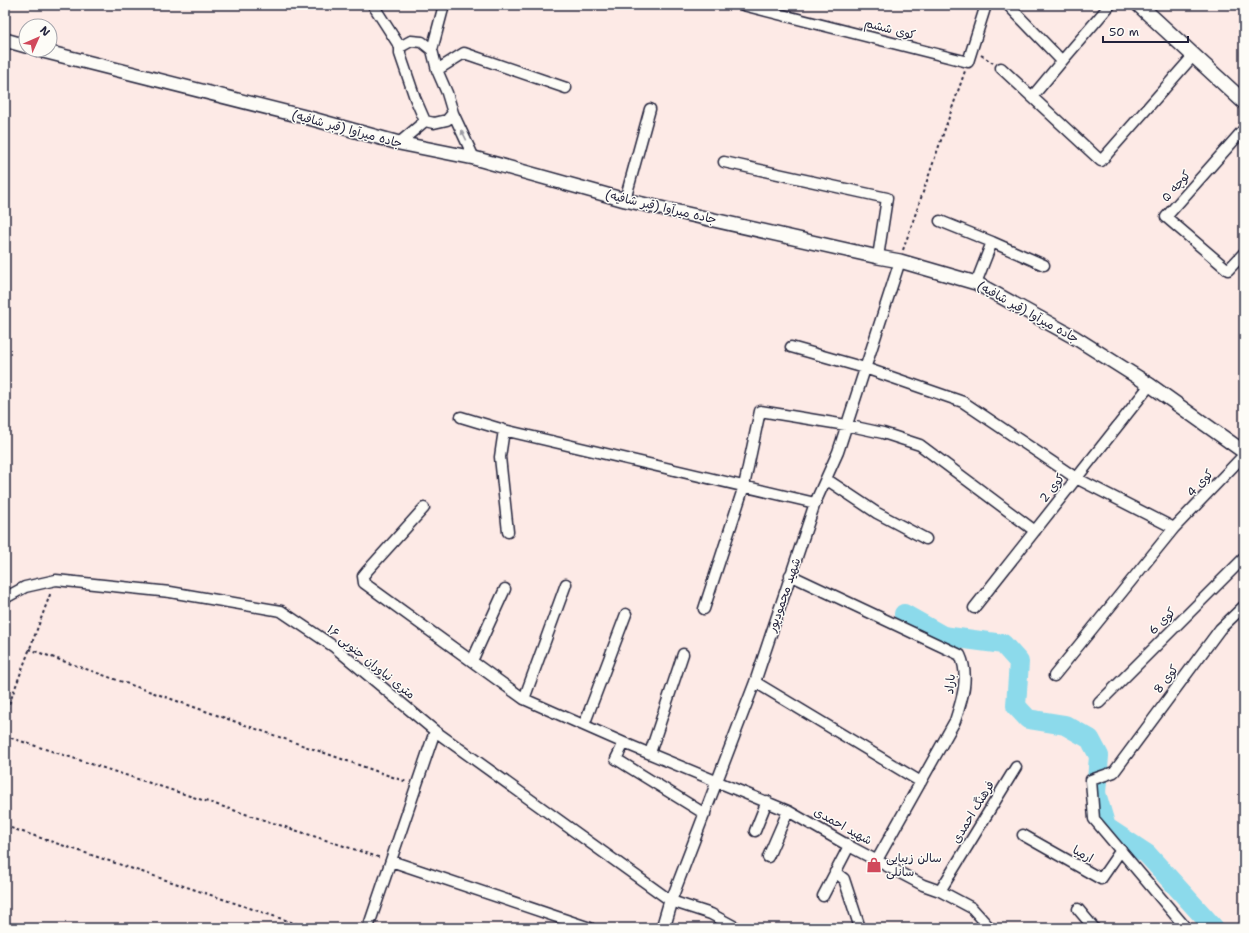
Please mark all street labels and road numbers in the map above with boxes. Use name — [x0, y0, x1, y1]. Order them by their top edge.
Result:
street label: کوی ششم — [863, 15, 917, 44]
street label: جاده میرآوا (قبر شافیه) — [290, 107, 404, 151]
street label: کوچه ۵ — [1158, 167, 1194, 205]
street label: جاده میرآوا (قبر شافیه) — [604, 186, 718, 228]
street label: جاده میرآوا (قبر شافیه) — [974, 277, 1082, 347]
street label: کوی 4 — [1183, 466, 1217, 500]
street label: کوی 2 — [1036, 470, 1068, 506]
street label: شهید محمودپور — [763, 556, 804, 635]
street label: کوی 6 — [1145, 604, 1179, 638]
street label: ۱۶ متری نیاوران جنوبی — [324, 621, 418, 703]
street label: کوی 8 — [1150, 661, 1182, 697]
street label: باراد — [941, 673, 959, 695]
street label: فرهنگ احمدی — [948, 778, 998, 846]
street label: شهید احمدی — [811, 803, 875, 849]
street label: ارمیا — [1070, 842, 1096, 866]

